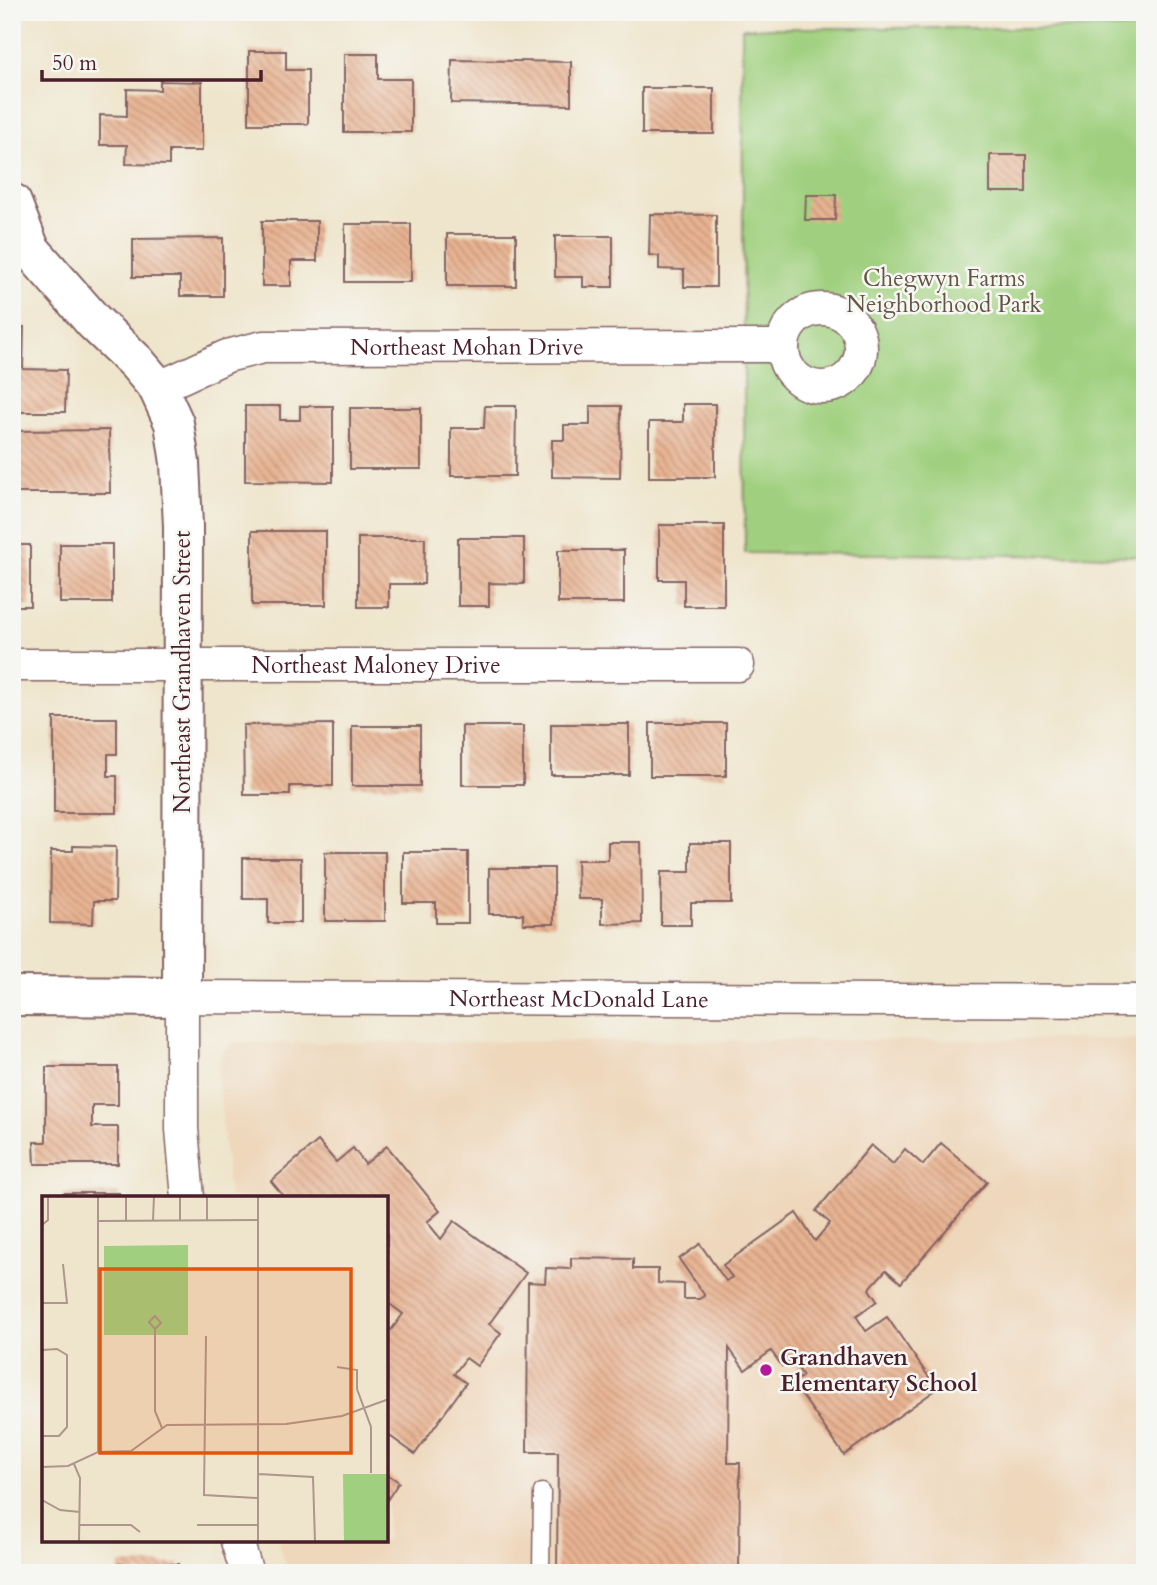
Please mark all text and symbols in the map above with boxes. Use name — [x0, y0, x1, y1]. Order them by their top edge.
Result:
scale bar — [42, 38, 261, 82]
text: 50 m — [52, 49, 97, 78]
park label: Chegwyn Farms Neighborhood Park — [846, 263, 1042, 320]
street label: Northeast Mohan Drive — [350, 331, 584, 362]
street label: Northeast Grandhaven Street — [167, 531, 198, 813]
street label: Northeast Maloney Drive — [251, 650, 501, 681]
street label: Northeast McDonald Lane — [449, 983, 709, 1015]
inset map — [42, 1196, 388, 1543]
place label: Grandhaven Elementary School — [780, 1342, 978, 1399]
marker: Grandhaven Elementary School — [758, 1362, 774, 1378]

